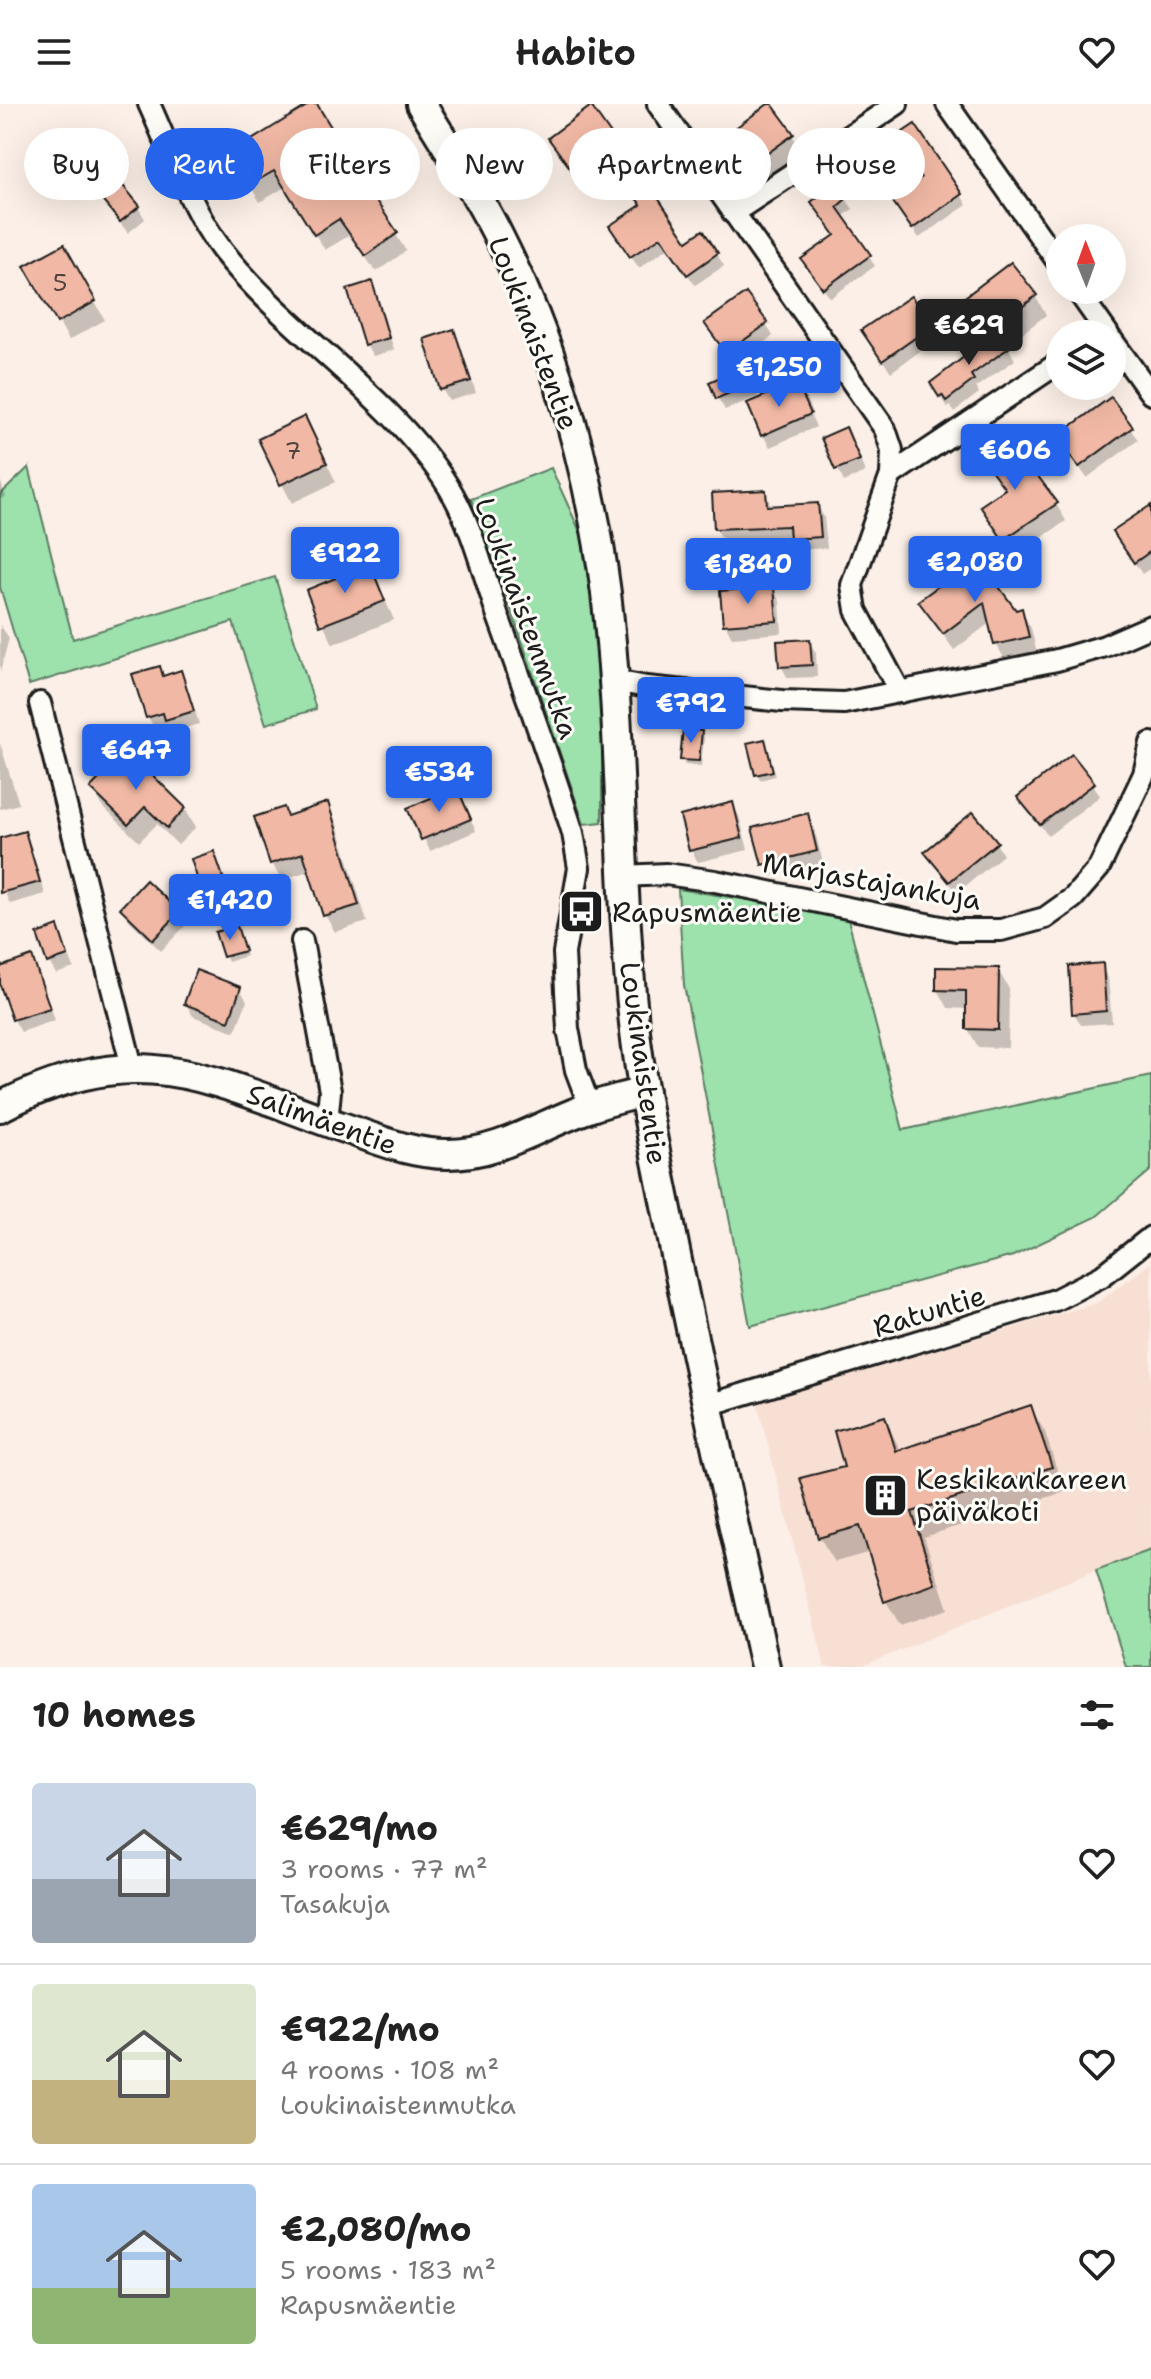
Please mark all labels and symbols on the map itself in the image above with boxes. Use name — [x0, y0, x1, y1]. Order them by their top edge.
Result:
north arrow — [1046, 224, 1126, 304]
street label: Loukinaistentie — [480, 231, 588, 435]
house number: 5 — [53, 267, 67, 299]
pin: €629 — [922, 299, 1016, 367]
pin: €1,250 — [714, 341, 844, 409]
pin: €606 — [968, 424, 1062, 492]
house number: 7 — [285, 435, 301, 467]
street label: Loukinaistenmutka — [466, 492, 588, 744]
pin: €922 — [298, 527, 392, 595]
pin: €2,080 — [910, 536, 1040, 604]
pin: €1,840 — [683, 538, 813, 606]
pin: €792 — [644, 677, 738, 745]
pin: €647 — [89, 724, 183, 792]
pin: €534 — [392, 746, 486, 814]
street label: Marjastajankuja — [760, 843, 984, 919]
pin: €1,420 — [165, 874, 295, 942]
bus stop icon: Rapusmäentie — [557, 888, 605, 936]
place label: Rapusmäentie — [612, 893, 802, 931]
street label: Loukinaistentie — [611, 959, 677, 1167]
street label: Salimäentie — [242, 1074, 402, 1164]
street label: Ratuntie — [868, 1276, 990, 1346]
place label: Keskikankareen päiväkoti — [916, 1460, 1127, 1530]
building icon: Keskikankareen päiväkoti — [861, 1471, 909, 1519]

